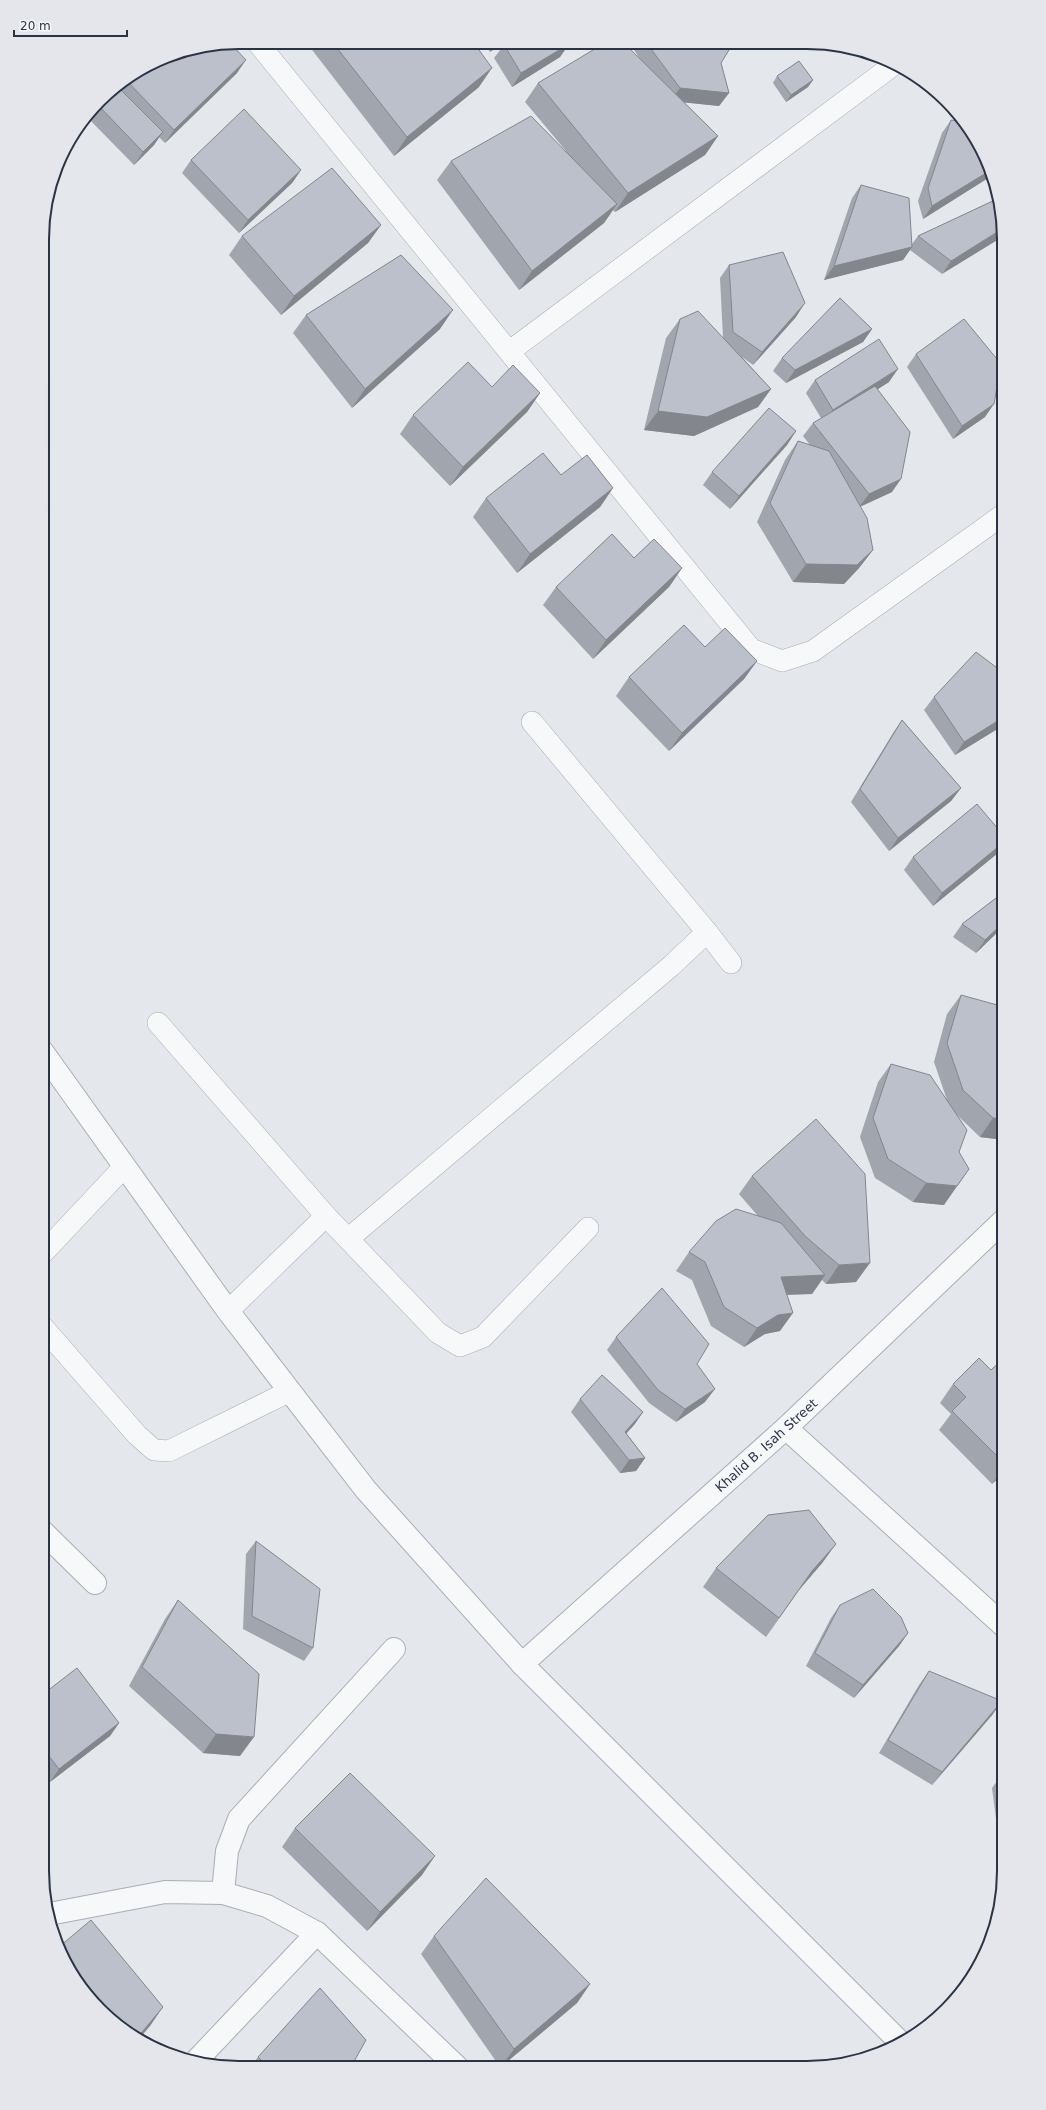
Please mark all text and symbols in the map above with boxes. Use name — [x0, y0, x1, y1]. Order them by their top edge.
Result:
scale bar — [14, 12, 127, 38]
text: 20 m — [20, 19, 51, 33]
street label: Khalid B. Isah Street — [712, 1396, 820, 1495]

